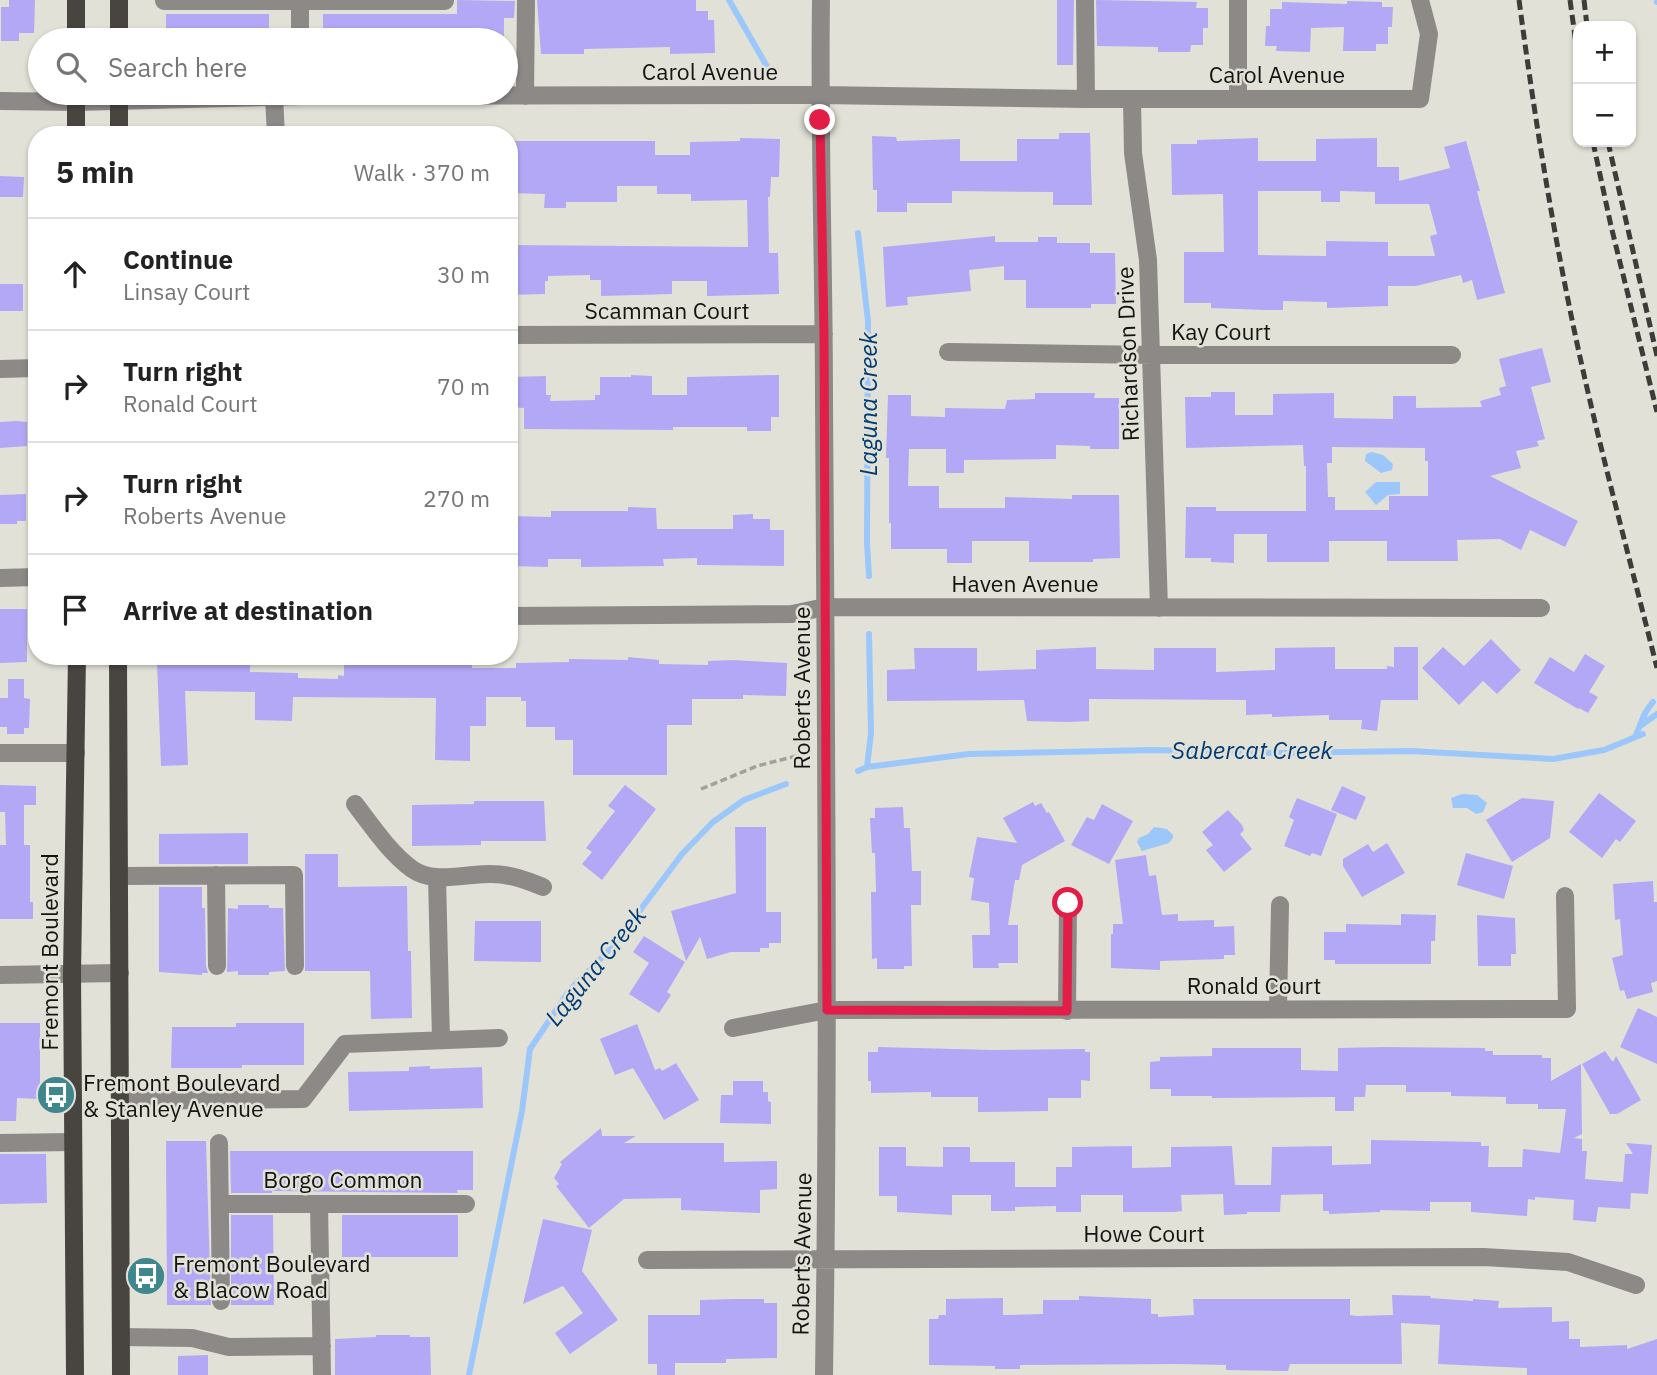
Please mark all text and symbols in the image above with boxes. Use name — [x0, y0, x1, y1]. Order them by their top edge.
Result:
map controls — [1573, 21, 1636, 147]
button: + — [1573, 21, 1636, 84]
search box — [28, 28, 518, 105]
icon: search — [52, 48, 90, 86]
text: Search here — [108, 50, 247, 84]
street label: Carol Avenue — [642, 56, 778, 86]
street label: Carol Avenue — [1209, 59, 1345, 89]
button: − — [1573, 84, 1636, 147]
route end — [804, 104, 835, 135]
text: 5 min — [56, 152, 134, 191]
text: Walk · 370 m — [354, 157, 490, 187]
text: Continue — [123, 242, 233, 276]
icon: ahead — [56, 255, 94, 293]
text: 30 m — [437, 259, 490, 289]
street label: Richardson Drive — [1109, 266, 1145, 442]
text: Linsay Court — [123, 276, 250, 306]
street label: Scamman Court — [585, 295, 749, 325]
street label: Kay Court — [1171, 316, 1271, 346]
water label: Laguna Creek — [852, 331, 884, 476]
text: Turn right — [123, 354, 242, 388]
icon: right — [56, 367, 94, 405]
text: 70 m — [437, 371, 490, 401]
text: Ronald Court — [123, 388, 257, 418]
text: Turn right — [123, 466, 242, 500]
icon: right — [56, 479, 94, 517]
text: 270 m — [423, 483, 490, 513]
text: Roberts Avenue — [123, 500, 286, 530]
street label: Haven Avenue — [951, 568, 1099, 598]
icon: arrive — [56, 591, 94, 629]
text: Arrive at destination — [123, 593, 373, 627]
street label: Roberts Avenue — [786, 606, 816, 770]
water label: Sabercat Creek — [1171, 734, 1333, 766]
street label: Fremont Boulevard — [34, 853, 64, 1051]
route start — [1052, 887, 1083, 918]
water label: Laguna Creek — [537, 900, 653, 1032]
street label: Ronald Court — [1187, 970, 1321, 1000]
place label: Fremont Boulevard & Stanley Avenue — [83, 1067, 281, 1123]
bus stop icon: Fremont Boulevard & Stanley Avenue — [35, 1074, 77, 1116]
street label: Borgo Common — [263, 1164, 423, 1194]
street label: Roberts Avenue — [785, 1172, 817, 1336]
street label: Howe Court — [1083, 1218, 1205, 1248]
place label: Fremont Boulevard & Blacow Road — [173, 1248, 371, 1304]
bus stop icon: Fremont Boulevard & Blacow Road — [125, 1255, 167, 1297]

